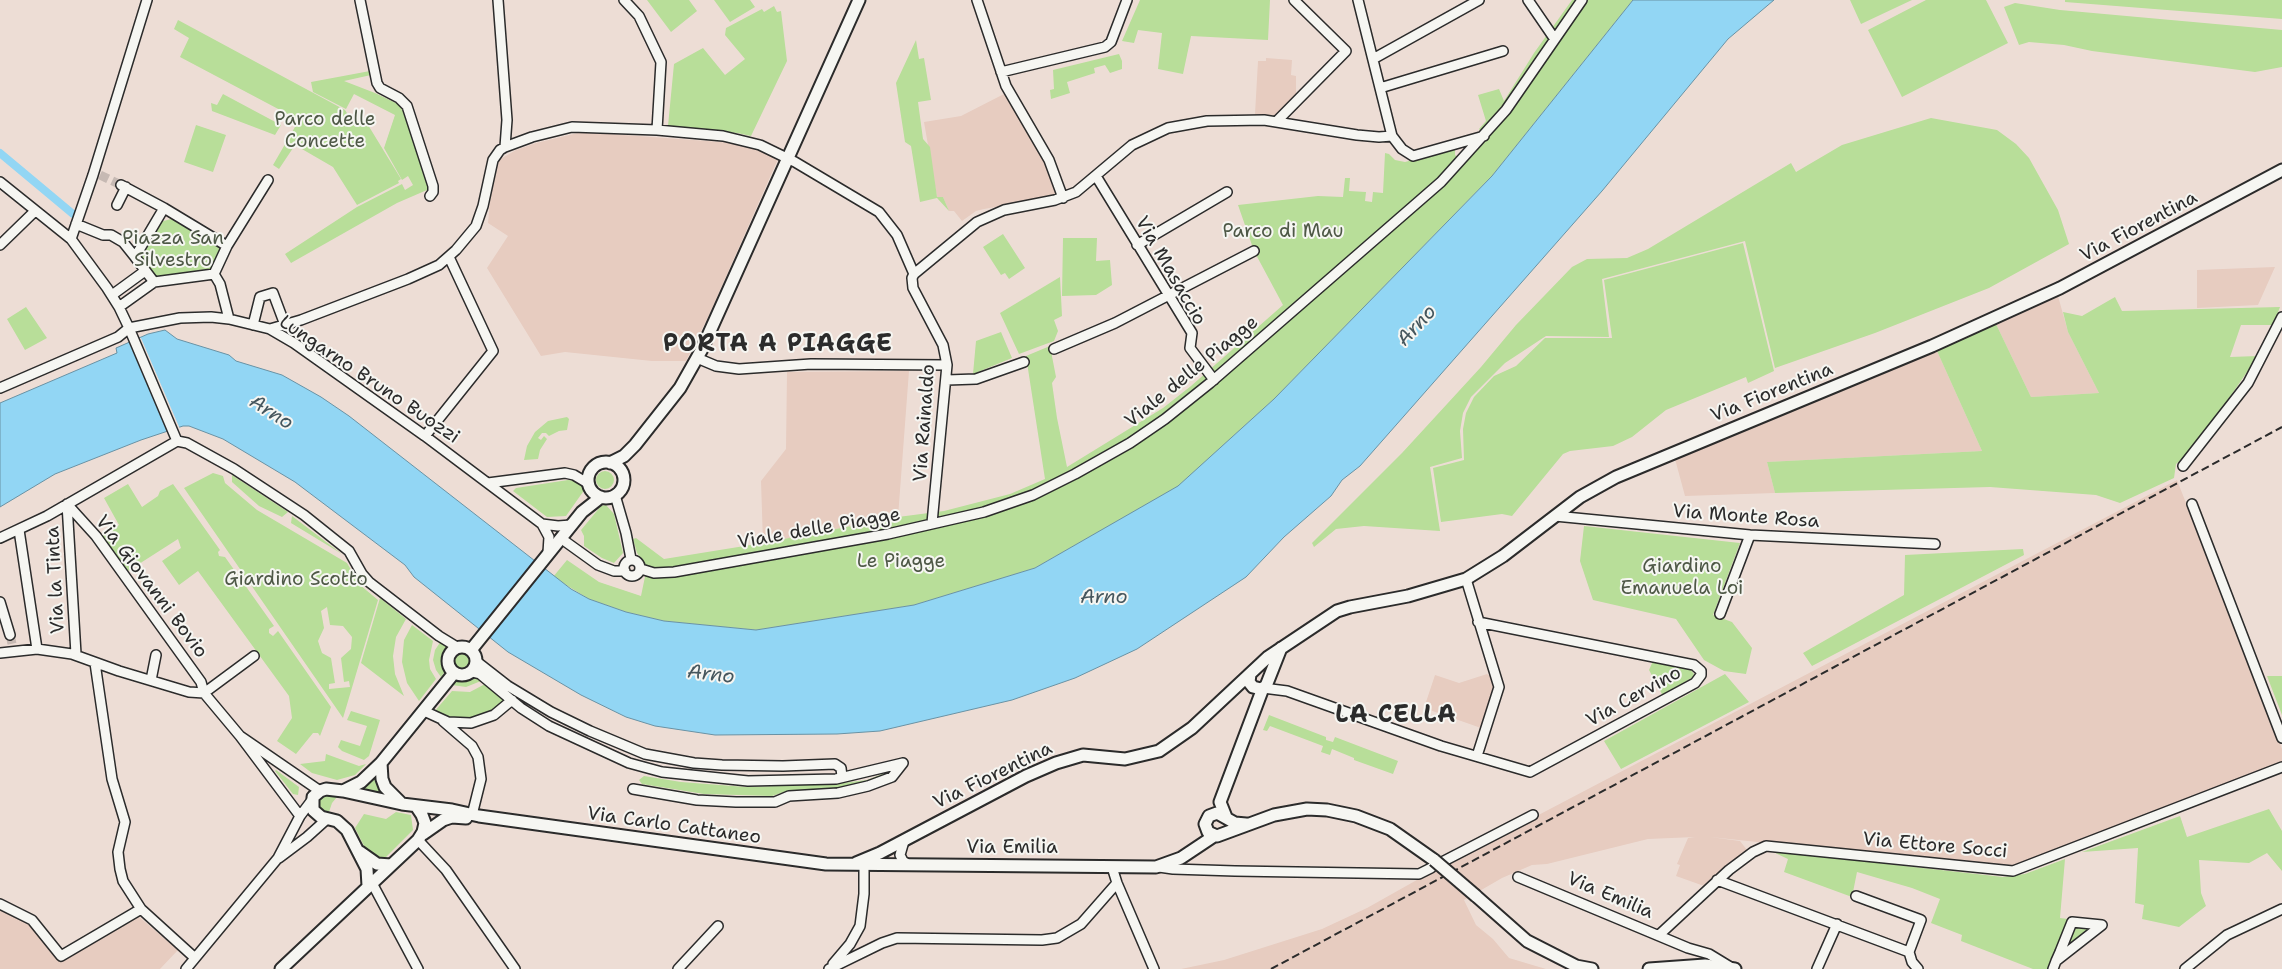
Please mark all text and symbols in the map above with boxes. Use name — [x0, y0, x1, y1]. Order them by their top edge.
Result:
park label: Parco delle Concette — [274, 109, 376, 153]
street label: Via Fiorentina — [2077, 187, 2201, 267]
street label: Via Masaccio — [1130, 213, 1210, 329]
park label: Parco di Mau — [1222, 221, 1344, 243]
park label: Piazza San Silvestro — [122, 228, 224, 272]
water label: Arno — [1392, 300, 1442, 352]
street label: Lungarno Bruno Buozzi — [274, 311, 464, 449]
street label: Viale delle Piagge — [1121, 311, 1263, 433]
district label: PORTA A PIAGGE — [661, 331, 895, 359]
street label: Via Fiorentina — [1708, 358, 1836, 428]
street label: Via Rainaldo — [910, 363, 940, 483]
water label: Arno — [245, 390, 297, 436]
street label: Via Monte Rosa — [1672, 500, 1820, 534]
street label: Viale delle Piagge — [736, 503, 902, 555]
street label: Via Giovanni Bovio — [90, 511, 212, 663]
street label: Via la Tinta — [42, 526, 70, 634]
park label: Le Piagge — [857, 551, 945, 573]
park label: Giardino Emanuela Loi — [1620, 556, 1744, 600]
park label: Giardino Scotto — [224, 569, 368, 591]
water label: Arno — [1080, 586, 1128, 610]
water label: Arno — [686, 660, 736, 690]
street label: Via Cervino — [1583, 662, 1685, 732]
district label: LA CELLA — [1334, 702, 1458, 730]
street label: Via Fiorentina — [930, 737, 1056, 815]
street label: Via Carlo Cattaneo — [586, 803, 762, 849]
street label: Via Ettore Socci — [1862, 828, 2008, 864]
street label: Via Emilia — [966, 837, 1058, 859]
street label: Via Emilia — [1563, 868, 1657, 924]

